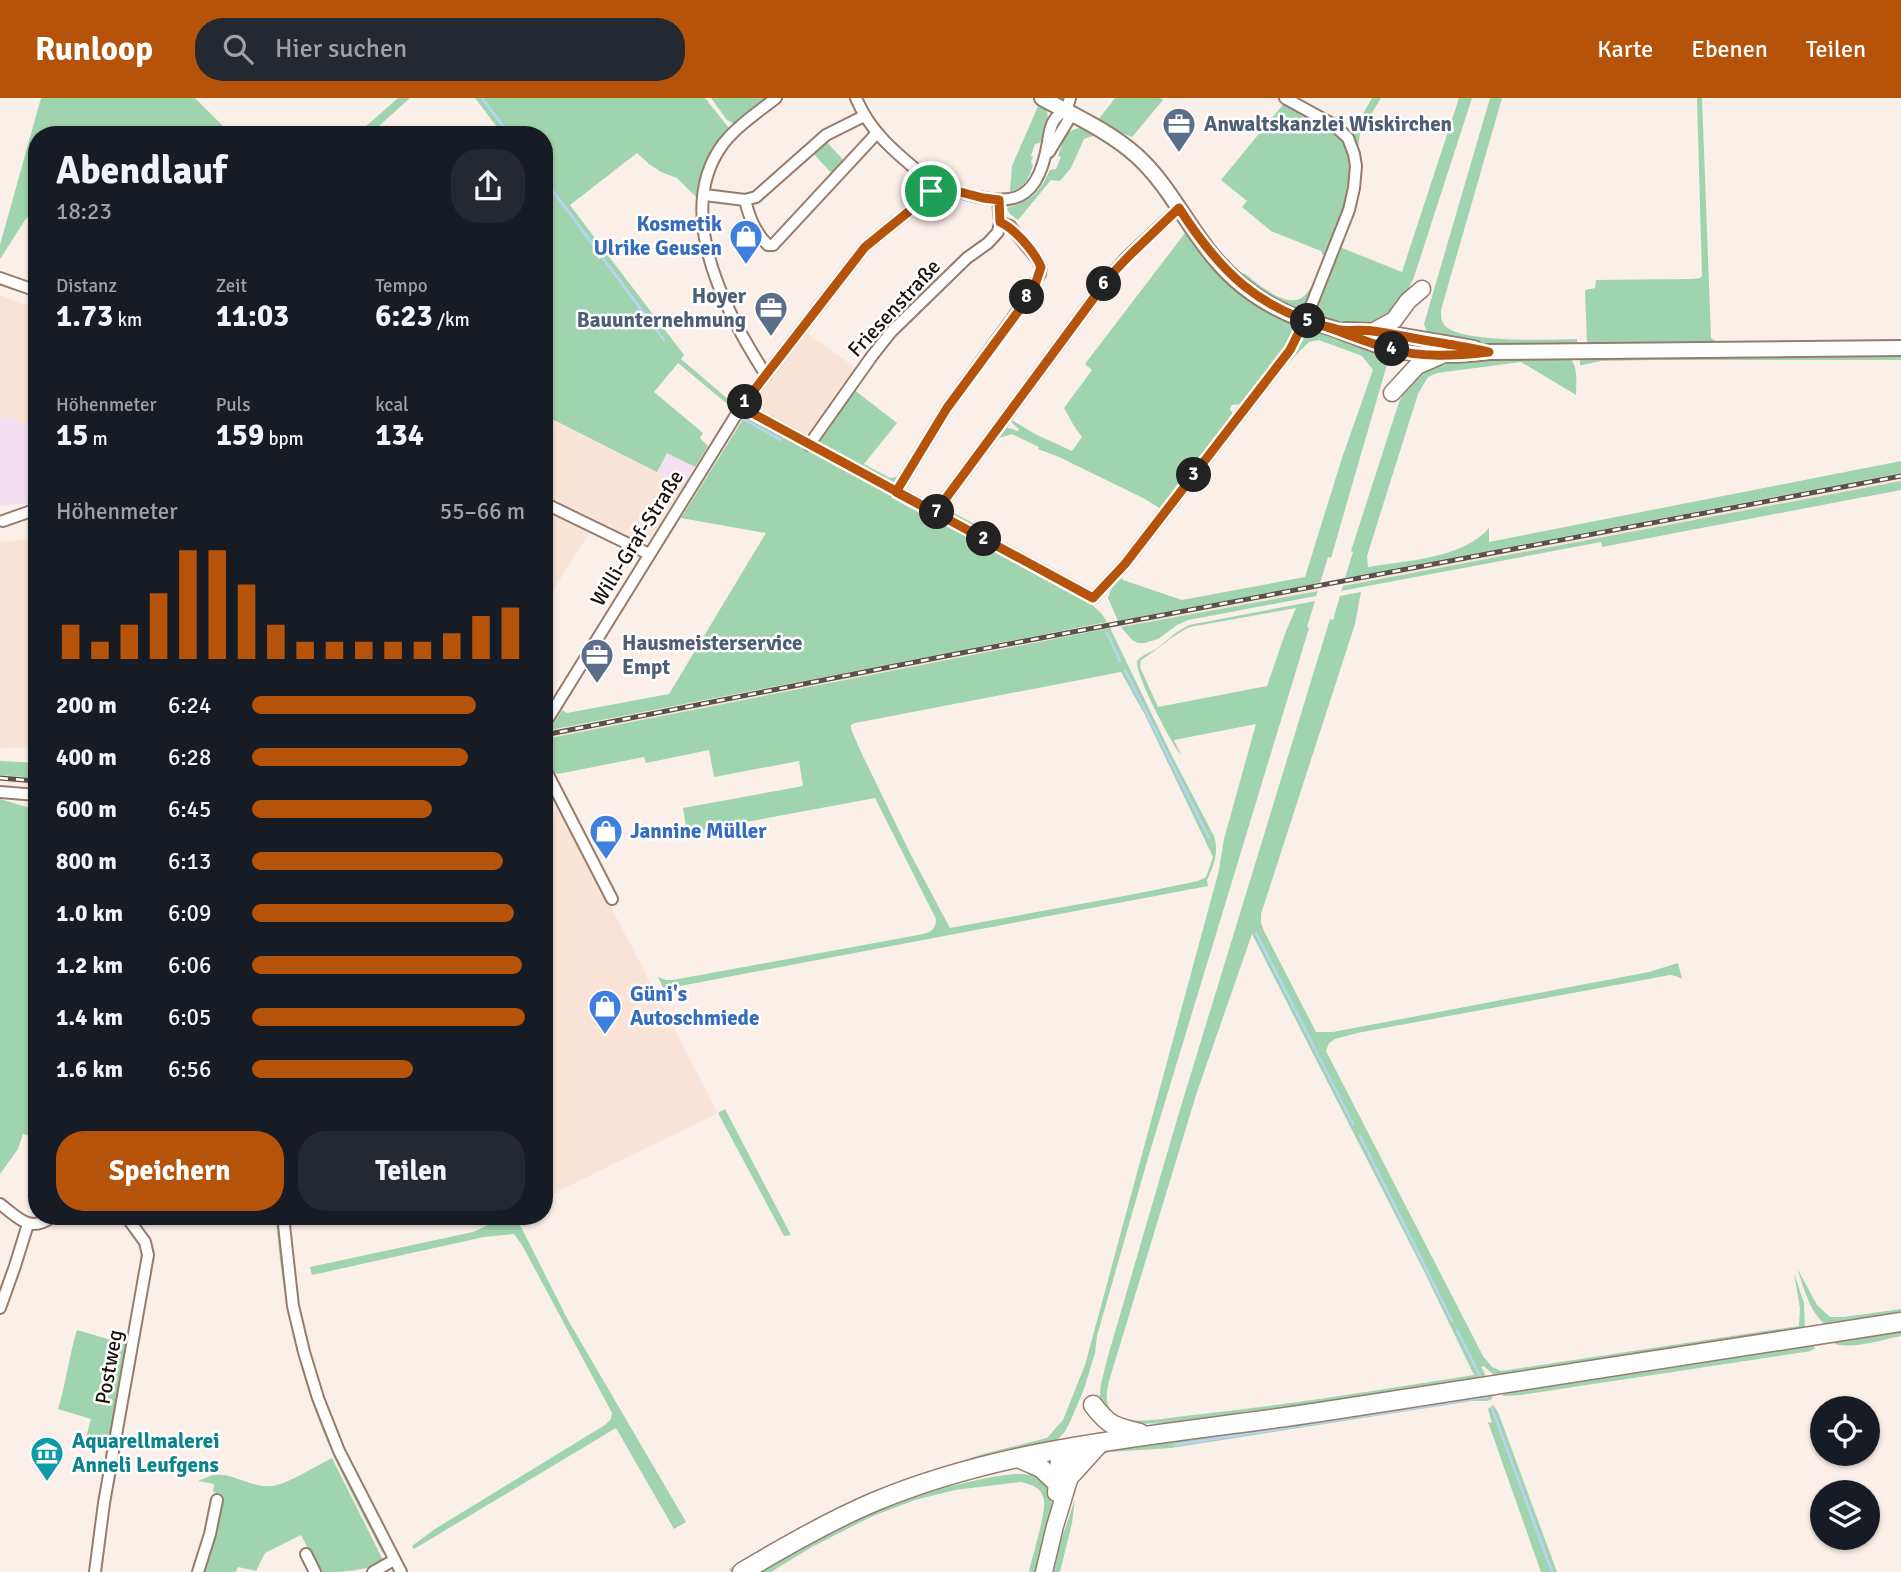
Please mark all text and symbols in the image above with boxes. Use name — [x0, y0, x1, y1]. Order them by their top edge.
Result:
search box — [195, 18, 685, 81]
text: Runloop — [35, 29, 153, 70]
icon: search — [219, 30, 257, 68]
text: Hier suchen — [275, 33, 407, 65]
text: Karte — [1597, 34, 1653, 64]
text: Ebenen — [1691, 34, 1768, 64]
text: Teilen — [1806, 34, 1866, 64]
office icon: Anwaltskanzlei Wiskirchen — [1160, 105, 1198, 154]
place label: Anwaltskanzlei Wiskirchen — [1204, 111, 1452, 137]
text: Abendlauf — [56, 147, 227, 194]
button: share — [451, 149, 525, 223]
pin — [901, 161, 961, 221]
icon: arrive — [912, 172, 950, 210]
text: 18:23 — [56, 197, 112, 226]
place label: Kosmetik Ulrike Geusen — [594, 211, 722, 261]
shop icon: Kosmetik Ulrike Geusen — [727, 217, 765, 266]
street label: Friesenstraße — [842, 254, 946, 362]
pin: 6 — [1086, 266, 1122, 302]
text: 6 — [1098, 271, 1109, 295]
text: Distanz — [56, 274, 117, 298]
text: Zeit — [216, 274, 247, 298]
text: Tempo — [375, 274, 428, 298]
pin: 8 — [1010, 280, 1044, 314]
place label: Hoyer Bauunternehmung — [577, 283, 747, 333]
text: 8 — [1021, 284, 1032, 308]
office icon: Hoyer Bauunternehmung — [752, 289, 790, 338]
text: 1.73 — [56, 298, 113, 335]
text: 11:03 — [216, 298, 289, 335]
text: 6:23 — [375, 298, 433, 335]
pin: 5 — [1290, 304, 1326, 339]
text: km — [113, 308, 142, 332]
text: /km — [433, 308, 470, 332]
text: 5 — [1302, 308, 1313, 332]
pin: 4 — [1374, 331, 1410, 366]
text: 4 — [1386, 336, 1397, 360]
pin: 1 — [728, 384, 762, 420]
text: 1 — [739, 389, 750, 413]
text: Höhenmeter — [56, 393, 157, 417]
text: Puls — [216, 393, 250, 417]
text: kcal — [375, 393, 409, 417]
text: 15 — [56, 417, 88, 454]
text: 159 — [216, 417, 264, 454]
text: 134 — [375, 417, 424, 454]
text: m — [88, 427, 108, 451]
text: bpm — [264, 427, 304, 451]
pin: 3 — [1176, 458, 1212, 492]
text: 3 — [1188, 462, 1199, 486]
street label: Willi-Graf-Straße — [585, 465, 689, 611]
pin: 7 — [920, 494, 954, 530]
text: Höhenmeter — [56, 497, 178, 526]
text: 55–66 m — [440, 497, 525, 526]
text: 7 — [931, 499, 942, 523]
pin: 2 — [967, 522, 1002, 556]
text: 2 — [978, 526, 989, 550]
place label: Hausmeisterservice Empt — [622, 630, 802, 680]
office icon: Hausmeisterservice Empt — [578, 636, 616, 685]
text: 200 m — [56, 691, 117, 720]
text: 6:24 — [168, 691, 211, 720]
text: 400 m — [56, 743, 117, 772]
text: 6:28 — [168, 743, 211, 772]
text: 600 m — [56, 795, 117, 824]
text: 6:45 — [168, 795, 211, 824]
shop icon: Jannine Müller — [587, 812, 625, 861]
place label: Jannine Müller — [630, 818, 767, 844]
text: 800 m — [56, 847, 117, 876]
text: 6:13 — [168, 847, 211, 876]
text: 1.0 km — [56, 899, 123, 928]
text: 6:09 — [168, 899, 211, 928]
text: 1.2 km — [56, 951, 123, 980]
text: 6:06 — [168, 951, 211, 980]
place label: Güni's Autoschmiede — [630, 981, 759, 1031]
shop icon: Güni's Autoschmiede — [586, 987, 624, 1036]
text: 1.4 km — [56, 1003, 123, 1032]
text: 6:05 — [168, 1003, 211, 1032]
text: 1.6 km — [56, 1055, 123, 1084]
text: 6:56 — [168, 1055, 211, 1084]
button: Speichern — [56, 1131, 284, 1211]
button: Teilen — [298, 1131, 525, 1211]
street label: Postweg — [90, 1328, 128, 1406]
map controls — [1810, 1396, 1880, 1550]
button: locate — [1810, 1396, 1880, 1466]
place label: Aquarellmalerei Anneli Leufgens — [72, 1428, 219, 1478]
museum icon: Aquarellmalerei Anneli Leufgens — [28, 1434, 66, 1483]
button: layers — [1810, 1480, 1880, 1550]

